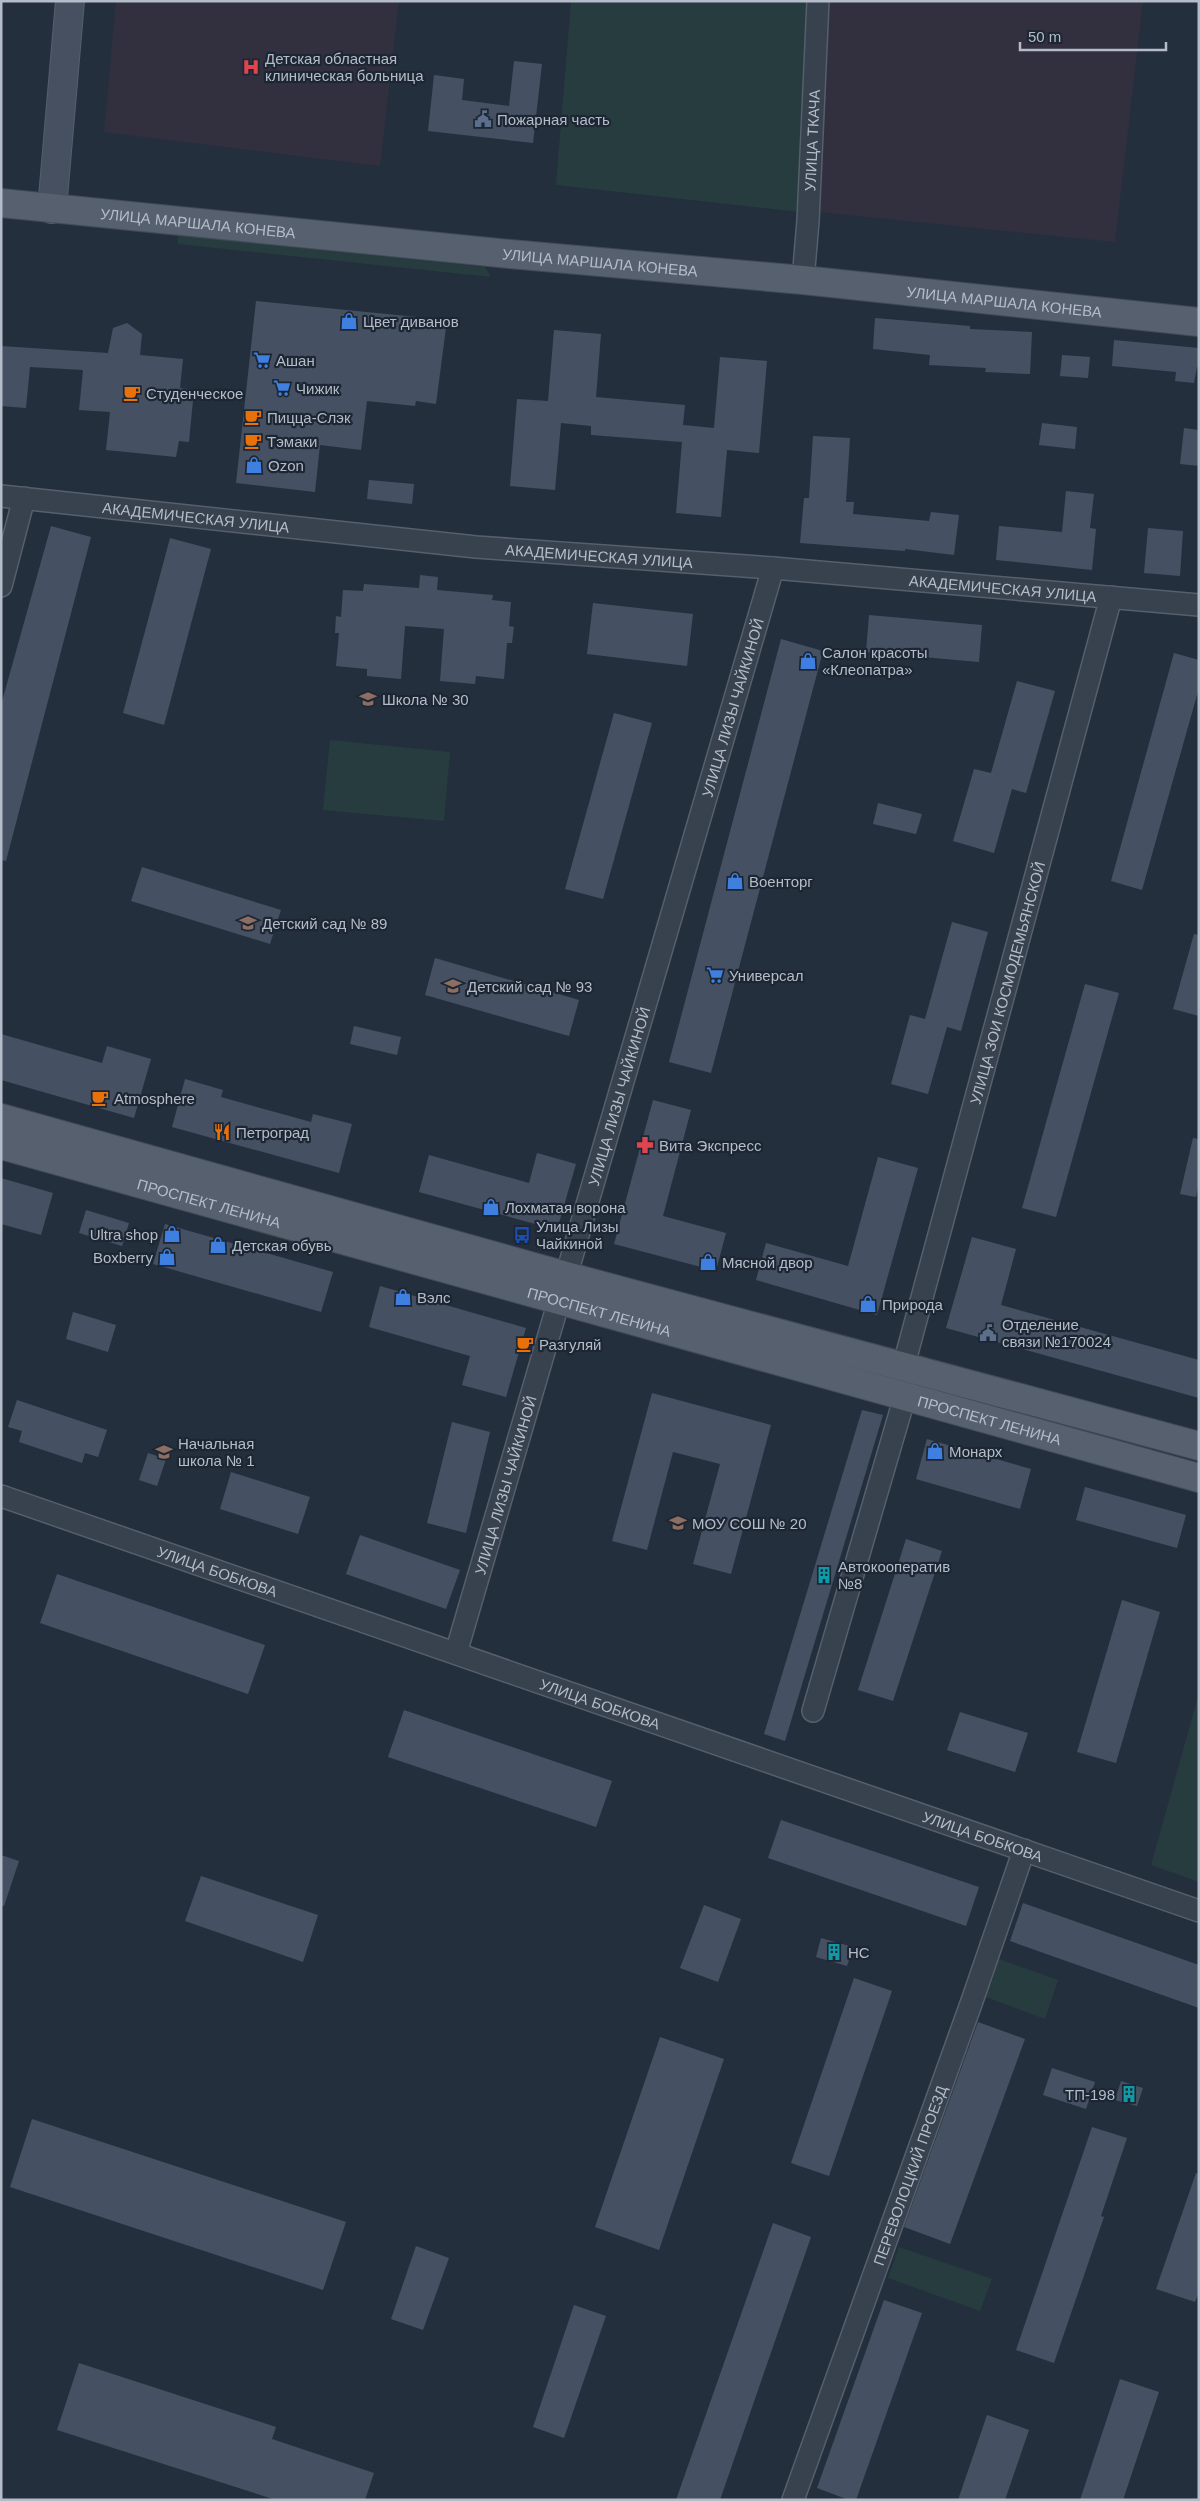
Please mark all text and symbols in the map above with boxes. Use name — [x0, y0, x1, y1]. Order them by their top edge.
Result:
scale bar — [1020, 20, 1166, 52]
text: 50 m — [1028, 28, 1061, 45]
place label: Детская областная клиническая больница — [265, 50, 424, 84]
hospital icon: Детская областная клиническая больница — [241, 57, 261, 77]
street label: УЛИЦА ТКАЧА — [801, 89, 822, 191]
public building icon: Пожарная часть — [473, 109, 493, 129]
place label: Пожарная часть — [497, 111, 610, 128]
street label: УЛИЦА МАРШАЛА КОНЕВА — [100, 204, 296, 241]
street label: УЛИЦА МАРШАЛА КОНЕВА — [502, 245, 699, 279]
street label: УЛИЦА МАРШАЛА КОНЕВА — [906, 283, 1103, 320]
shop icon: Цвет диванов — [339, 311, 359, 331]
place label: Цвет диванов — [363, 313, 459, 330]
supermarket icon: Ашан — [252, 350, 272, 370]
place label: Ашан — [276, 352, 315, 369]
supermarket icon: Чижик — [272, 378, 292, 398]
place label: Чижик — [296, 380, 340, 397]
cafe icon: Студенческое — [122, 383, 142, 403]
place label: Студенческое — [146, 385, 243, 402]
cafe icon: Пицца-Слэк — [243, 407, 263, 427]
place label: Пицца-Слэк — [267, 409, 351, 426]
cafe icon: Тэмаки — [243, 431, 263, 451]
place label: Тэмаки — [267, 433, 317, 450]
shop icon: Ozon — [244, 455, 264, 475]
place label: Ozon — [268, 457, 304, 474]
street label: АКАДЕМИЧЕСКАЯ УЛИЦА — [101, 498, 290, 535]
street label: АКАДЕМИЧЕСКАЯ УЛИЦА — [505, 541, 693, 571]
street label: АКАДЕМИЧЕСКАЯ УЛИЦА — [908, 571, 1097, 605]
street label: УЛИЦА ЛИЗЫ ЧАЙКИНОЙ — [698, 616, 766, 799]
place label: Салон красоты «Клеопатра» — [822, 644, 928, 678]
shop icon: Салон красоты «Клеопатра» — [798, 651, 818, 671]
school or university icon: Школа № 30 — [358, 689, 378, 709]
place label: Школа № 30 — [382, 691, 469, 708]
street label: УЛИЦА ЗОИ КОСМОДЕМЬЯНСКОЙ — [966, 860, 1048, 1106]
shop icon: Военторг — [725, 871, 745, 891]
place label: Военторг — [749, 873, 813, 890]
school or university icon: Детский сад № 89 — [238, 913, 258, 933]
place label: Детский сад № 89 — [262, 915, 387, 932]
supermarket icon: Универсал — [705, 965, 725, 985]
place label: Универсал — [729, 967, 804, 984]
school or university icon: Детский сад № 93 — [443, 976, 463, 996]
place label: Детский сад № 93 — [467, 978, 592, 995]
street label: УЛИЦА ЛИЗЫ ЧАЙКИНОЙ — [584, 1005, 653, 1188]
cafe icon: Atmosphere — [90, 1088, 110, 1108]
place label: Atmosphere — [114, 1090, 195, 1107]
restaurant icon: Петроград — [212, 1122, 232, 1142]
place label: Петроград — [236, 1124, 309, 1141]
pharmacy icon: Вита Экспресс — [635, 1135, 655, 1155]
place label: Вита Экспресс — [659, 1137, 762, 1154]
street label: ПРОСПЕКТ ЛЕНИНА — [135, 1175, 283, 1231]
shop icon: Лохматая ворона — [481, 1197, 501, 1217]
place label: Лохматая ворона — [505, 1199, 626, 1216]
place label: Улица Лизы Чайкиной — [536, 1218, 619, 1252]
shop icon: Ultra shop — [162, 1224, 182, 1244]
bus stop icon: Улица Лизы Чайкиной — [512, 1225, 532, 1245]
place label: Ultra shop — [90, 1226, 158, 1243]
shop icon: Детская обувь — [208, 1235, 228, 1255]
place label: Детская обувь — [232, 1237, 332, 1254]
shop icon: Boxberry — [157, 1247, 177, 1267]
place label: Boxberry — [93, 1249, 153, 1266]
shop icon: Мясной двор — [698, 1252, 718, 1272]
place label: Мясной двор — [722, 1254, 813, 1271]
street label: ПРОСПЕКТ ЛЕНИНА — [526, 1283, 673, 1339]
shop icon: Вэлс — [393, 1287, 413, 1307]
place label: Вэлс — [417, 1289, 451, 1306]
shop icon: Природа — [858, 1294, 878, 1314]
place label: Природа — [882, 1296, 944, 1313]
place label: Отделение связи №170024 — [1002, 1316, 1111, 1350]
public building icon: Отделение связи №170024 — [978, 1323, 998, 1343]
cafe icon: Разгуляй — [515, 1334, 535, 1354]
place label: Разгуляй — [539, 1336, 601, 1353]
street label: ПРОСПЕКТ ЛЕНИНА — [916, 1392, 1063, 1448]
street label: УЛИЦА ЛИЗЫ ЧАЙКИНОЙ — [471, 1394, 539, 1577]
place label: Начальная школа № 1 — [178, 1435, 255, 1469]
shop icon: Монарх — [925, 1441, 945, 1461]
school or university icon: Начальная школа № 1 — [154, 1442, 174, 1462]
place label: Монарх — [949, 1443, 1003, 1460]
school or university icon: МОУ СОШ № 20 — [668, 1513, 688, 1533]
place label: МОУ СОШ № 20 — [692, 1515, 807, 1532]
street label: УЛИЦА БОБКОВА — [155, 1542, 280, 1600]
place label: Автокооператив №8 — [838, 1558, 950, 1592]
building icon: Автокооператив №8 — [814, 1565, 834, 1585]
street label: УЛИЦА БОБКОВА — [538, 1675, 662, 1732]
street label: УЛИЦА БОБКОВА — [920, 1807, 1045, 1865]
building icon: НС — [824, 1942, 844, 1962]
place label: НС — [848, 1944, 870, 1961]
street label: ПЕРЕВОЛОЦКИЙ ПРОЕЗД — [869, 2083, 950, 2268]
building icon: ТП-198 — [1119, 2084, 1139, 2104]
place label: ТП-198 — [1065, 2086, 1115, 2103]

